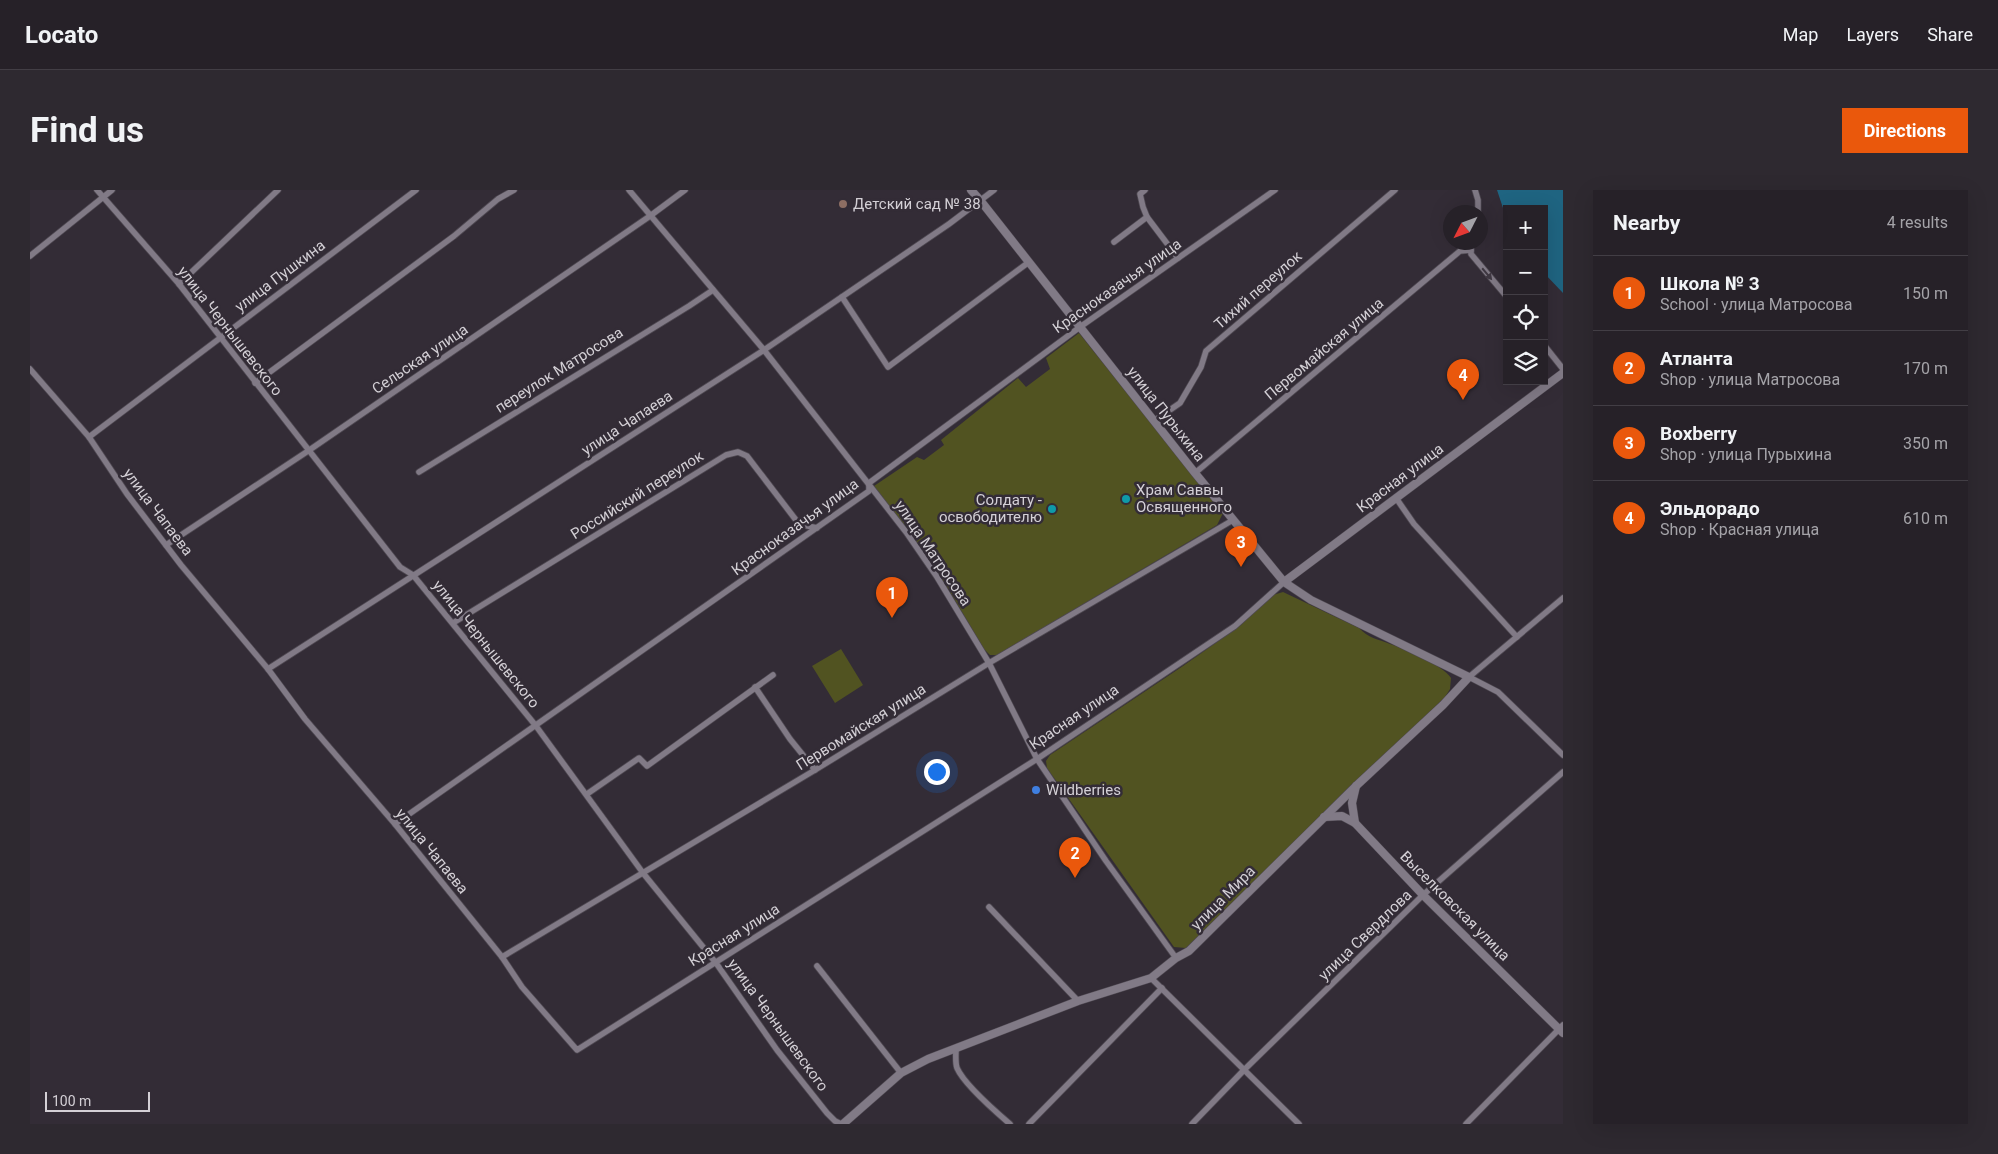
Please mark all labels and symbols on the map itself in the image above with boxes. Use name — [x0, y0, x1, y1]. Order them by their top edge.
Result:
place label: Детский сад № 38 — [853, 195, 981, 213]
marker: Детский сад № 38 — [837, 198, 849, 210]
north arrow — [1443, 205, 1488, 250]
street label: Красноказачья улица — [1049, 235, 1185, 337]
street label: улица Пушкина — [231, 236, 329, 316]
street label: Тихий переулок — [1210, 247, 1306, 333]
street label: улица Чернышевского — [174, 263, 286, 399]
one-way arrow — [1482, 267, 1493, 280]
street label: Первомайская улица — [1261, 294, 1387, 404]
street label: Сельская улица — [369, 320, 471, 398]
street label: переулок Матросова — [492, 323, 626, 417]
pin: 4 — [1447, 359, 1479, 400]
street label: улица Пурыхина — [1123, 363, 1209, 465]
street label: улица Чапаева — [578, 387, 676, 459]
street label: Красная улица — [1353, 440, 1447, 516]
street label: Российский переулок — [567, 447, 707, 543]
street label: улица Чапаева — [119, 465, 197, 559]
street label: Красноказачья улица — [728, 475, 862, 579]
place label: Храм Саввы Освященного — [1136, 481, 1232, 516]
place label: Солдату - освободителю — [939, 491, 1042, 526]
marker: Храм Саввы Освященного — [1120, 493, 1132, 505]
street label: улица Матросова — [891, 497, 975, 609]
marker: Солдату - освободителю — [1046, 503, 1058, 515]
pin: 3 — [1225, 526, 1257, 567]
street label: улица Чернышевского — [429, 576, 543, 712]
pin: 1 — [876, 577, 908, 618]
street label: Первомайская улица — [793, 680, 929, 774]
street label: Красная улица — [1026, 681, 1122, 753]
your location — [924, 759, 950, 785]
place label: Wildberries — [1046, 781, 1121, 799]
marker: Wildberries — [1030, 784, 1042, 796]
street label: улица Чапаева — [392, 805, 472, 897]
pin: 2 — [1059, 837, 1091, 878]
street label: Выселковская улица — [1396, 847, 1514, 965]
street label: улица Мира — [1187, 862, 1259, 934]
street label: улица Свердлова — [1315, 886, 1415, 984]
street label: Красная улица — [685, 900, 783, 970]
street label: улица Чернышевского — [724, 955, 832, 1095]
scale bar — [45, 1089, 150, 1112]

